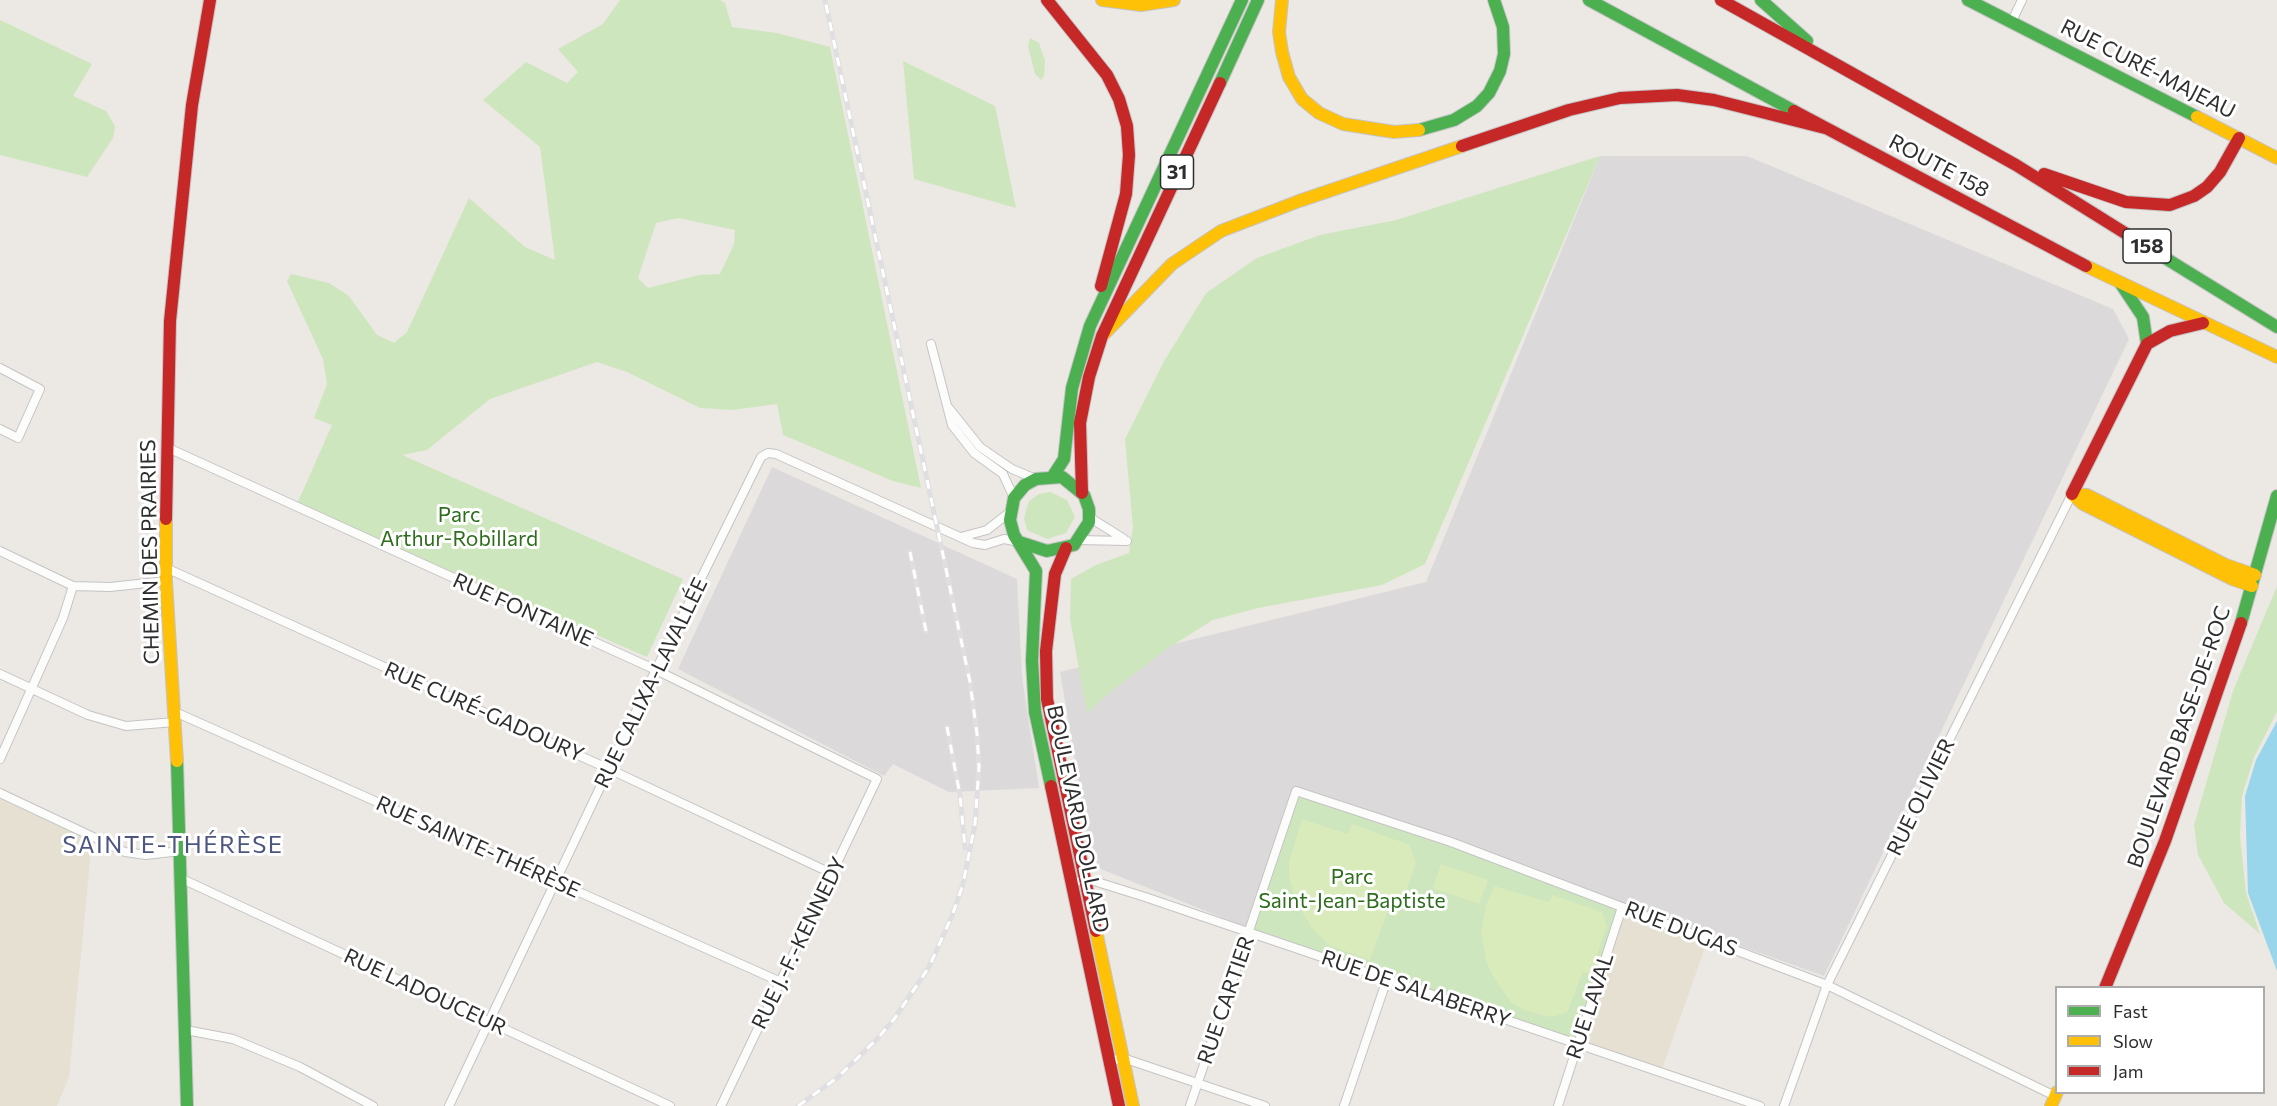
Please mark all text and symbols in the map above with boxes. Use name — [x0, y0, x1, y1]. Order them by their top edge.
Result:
street label: RUE CURÉ-MAJEAU — [2056, 14, 2240, 124]
street label: ROUTE 158 — [1885, 129, 1993, 203]
road number: 31 — [1160, 155, 1194, 189]
road number: 158 — [2123, 229, 2171, 263]
street label: CHEMIN DES PRAIRIES — [135, 439, 165, 665]
park label: Parc Arthur-Robillard — [380, 502, 538, 552]
street label: RUE FONTAINE — [449, 568, 597, 652]
street label: RUE CALIXA-LAVALLÉE — [589, 574, 713, 792]
street label: BOULEVARD BASE-DE-ROC — [2122, 603, 2236, 871]
street label: RUE CURÉ-GADOURY — [380, 657, 588, 767]
street label: BOULEVARD DOLLARD — [1042, 703, 1114, 935]
street label: RUE OLIVIER — [1882, 734, 1960, 860]
street label: RUE SAINTE-THÉRÈSE — [372, 791, 584, 903]
district label: SAINTE-THÉRÈSE — [62, 831, 284, 859]
street label: RUE J.-F.-KENNEDY — [746, 853, 852, 1033]
park label: Parc Saint-Jean-Baptiste — [1258, 864, 1446, 914]
street label: RUE DUGAS — [1621, 896, 1741, 962]
street label: RUE CARTIER — [1192, 933, 1260, 1067]
street label: RUE LADOUCEUR — [340, 943, 510, 1041]
street label: RUE DE SALABERRY — [1318, 945, 1514, 1033]
street label: RUE LAVAL — [1561, 950, 1619, 1062]
legend — [2055, 986, 2265, 1094]
text: Fast — [2113, 1000, 2148, 1022]
text: Slow — [2113, 1030, 2153, 1052]
text: Jam — [2113, 1060, 2143, 1082]

